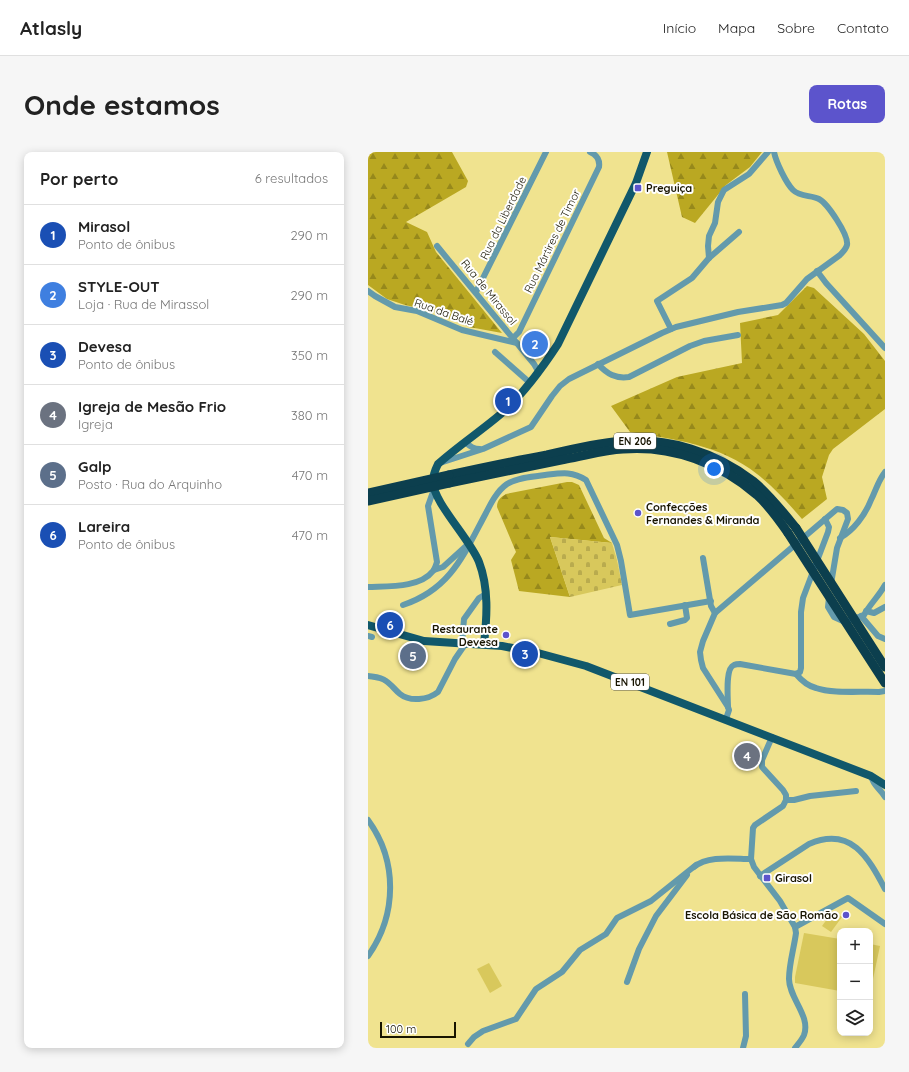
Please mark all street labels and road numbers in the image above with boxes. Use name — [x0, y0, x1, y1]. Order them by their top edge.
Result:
street label: Rua da Liberdade — [477, 174, 529, 262]
street label: Rua Mártires de Timor — [521, 186, 583, 295]
street label: Rua de Mirassol — [458, 256, 520, 328]
street label: Rua da Balé — [412, 295, 476, 329]
road number: EN 206 — [614, 433, 656, 449]
road number: EN 101 — [611, 674, 649, 690]

